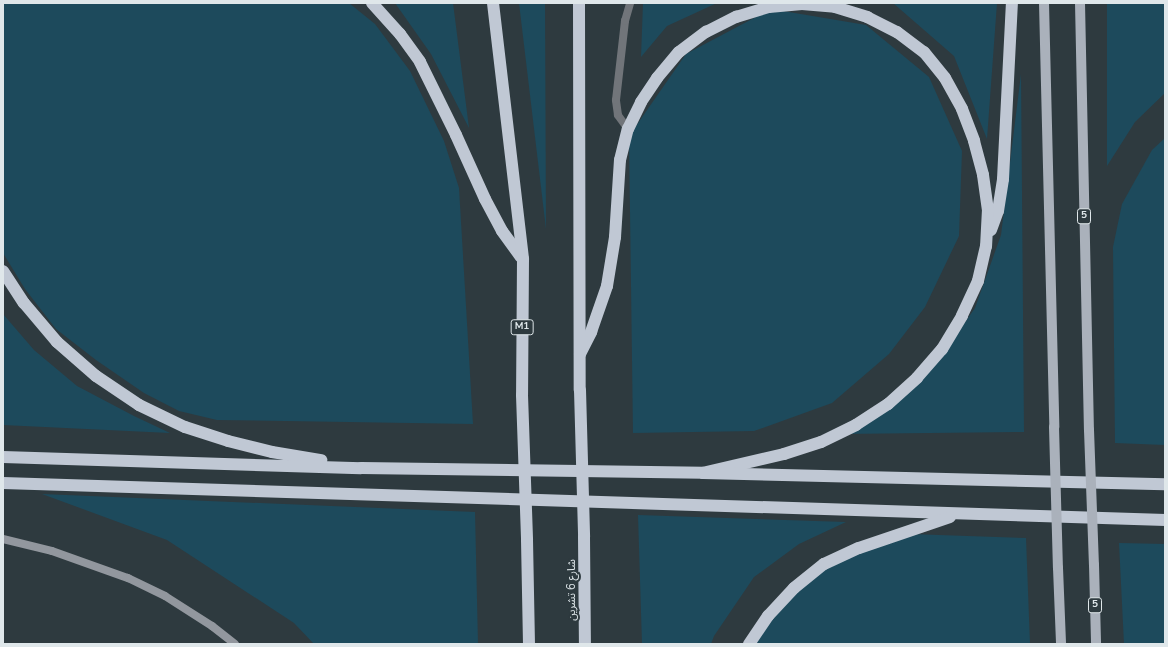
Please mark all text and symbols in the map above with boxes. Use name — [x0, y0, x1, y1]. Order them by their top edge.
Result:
road number: 5 — [1077, 208, 1091, 224]
road number: M1 — [510, 319, 534, 335]
street label: شارع 6 تشرين — [565, 559, 579, 621]
road number: 5 — [1088, 597, 1102, 613]

